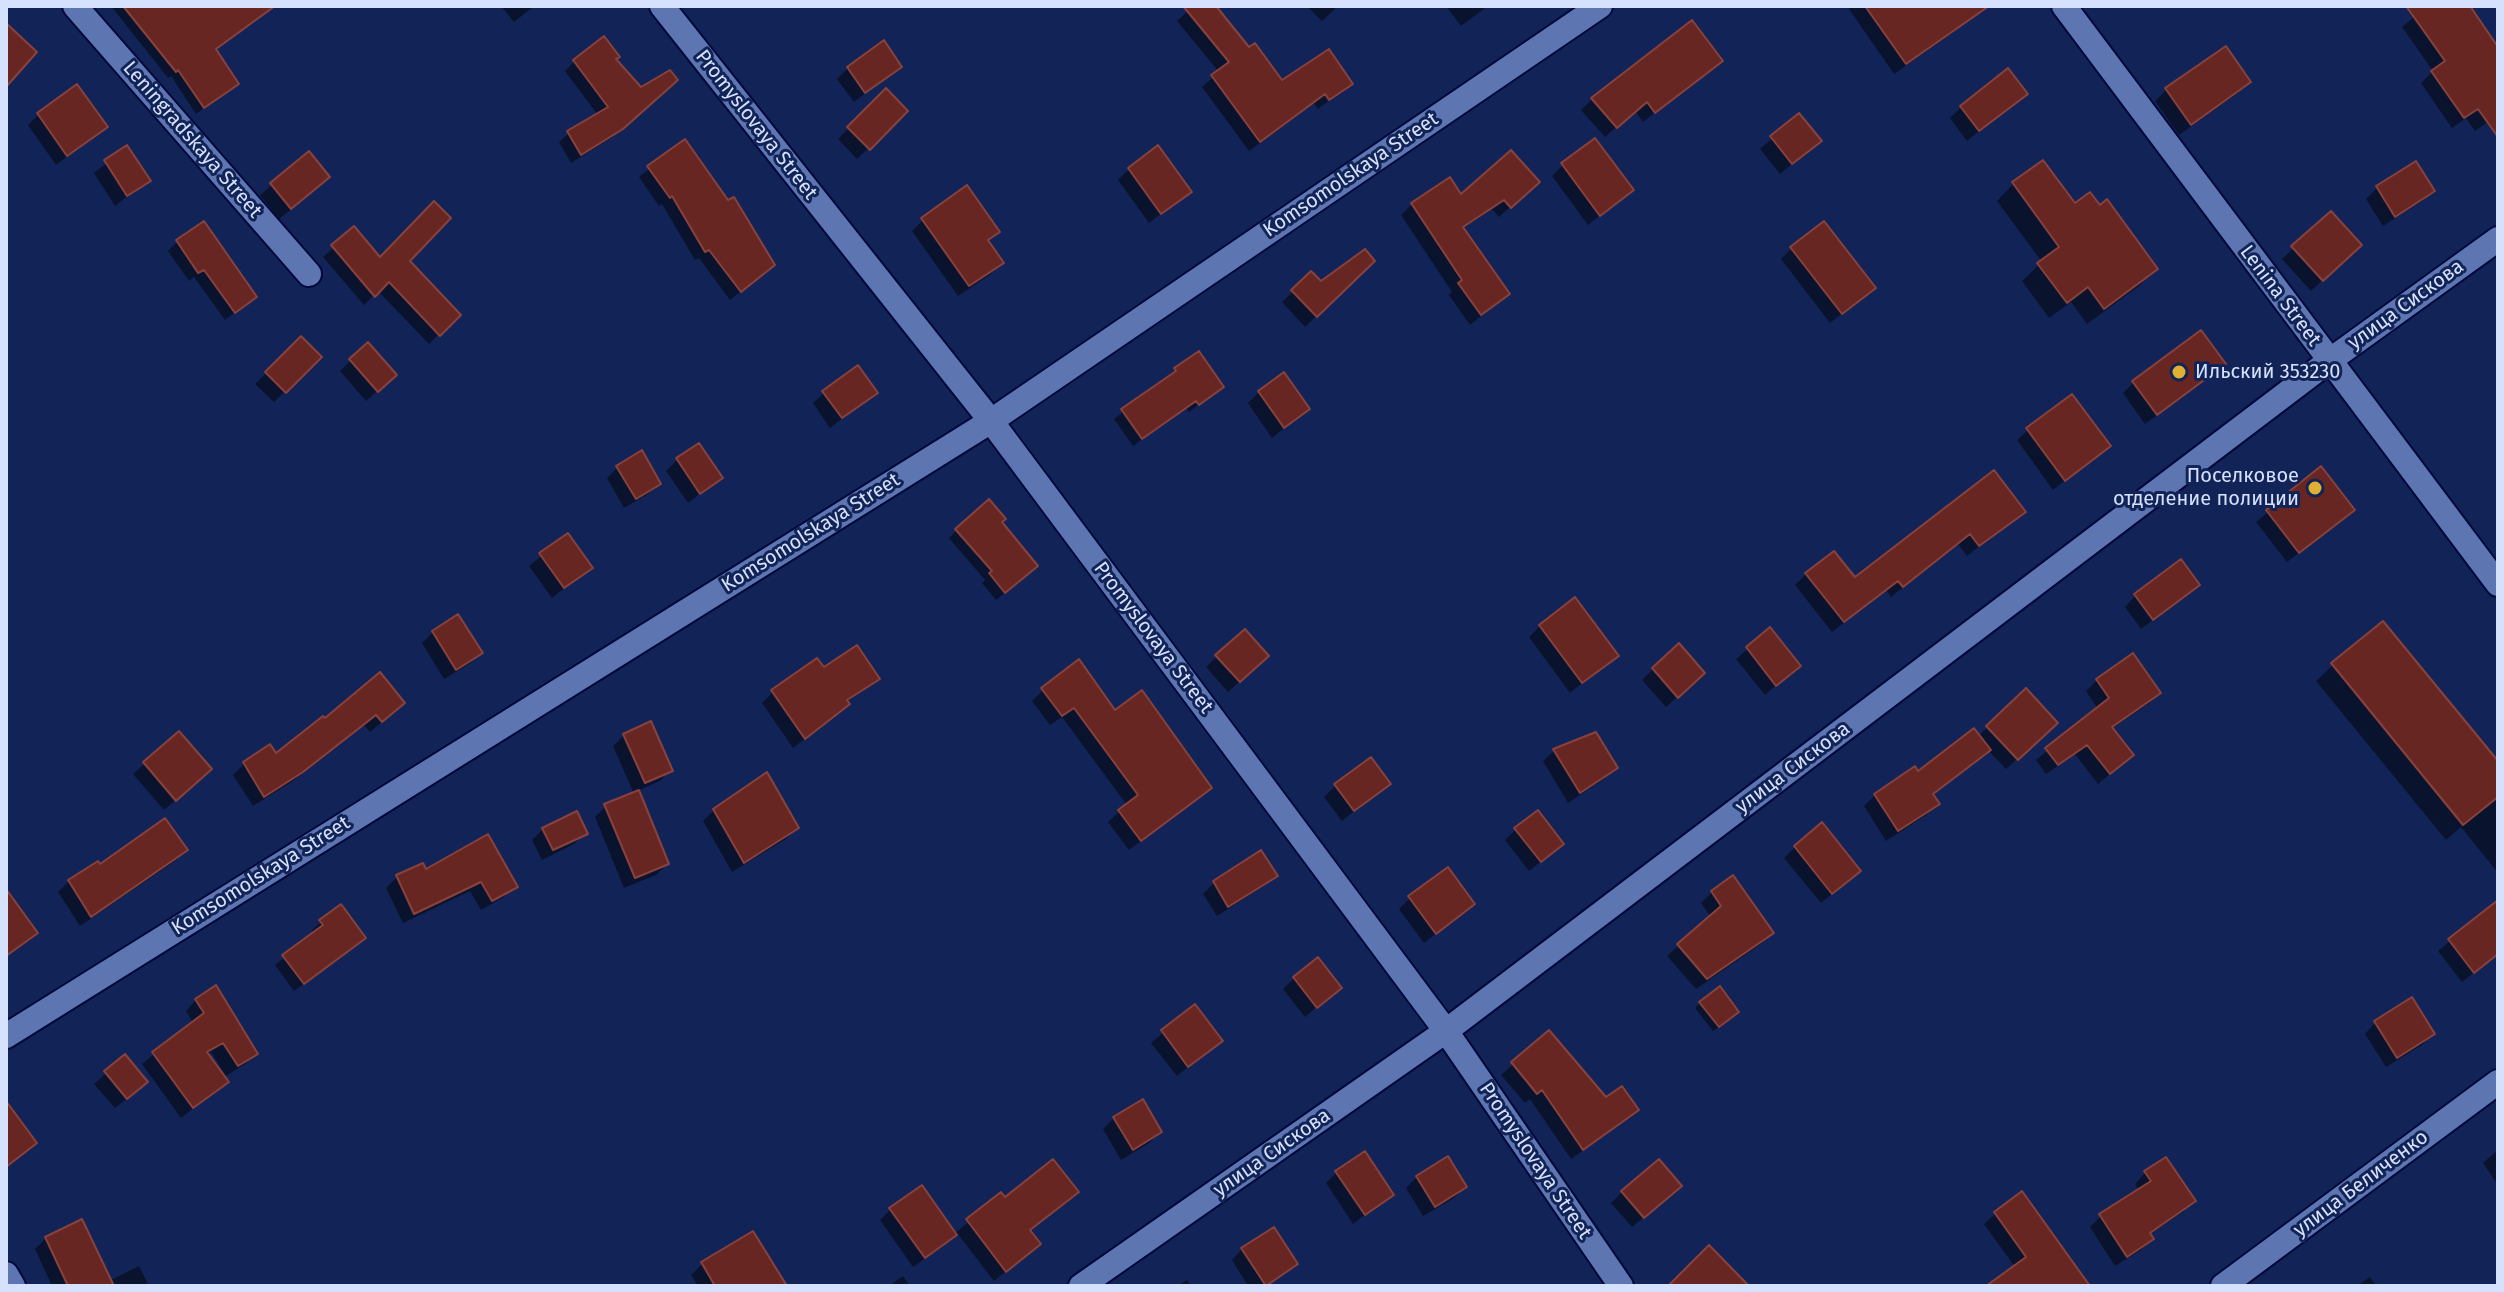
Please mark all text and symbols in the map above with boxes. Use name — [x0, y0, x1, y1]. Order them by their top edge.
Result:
street label: Promyslovaya Street — [690, 45, 822, 205]
street label: Leningradskaya Street — [117, 57, 267, 223]
street label: Komsomolskaya Street — [1259, 107, 1443, 243]
street label: Lenina Street — [2234, 241, 2326, 351]
street label: улица Сискова — [2343, 255, 2469, 355]
place label: Ильский 353230 — [2195, 360, 2340, 384]
marker: Ильский 353230 — [2170, 363, 2188, 381]
place label: Поселковое отделение полиции — [2113, 464, 2299, 511]
street label: Komsomolskaya Street — [717, 468, 905, 598]
marker: Поселковое отделение полиции — [2306, 479, 2324, 497]
street label: Promyslovaya Street — [1088, 558, 1218, 718]
street label: улица Сискова — [1731, 717, 1855, 819]
street label: Komsomolskaya Street — [167, 811, 355, 941]
street label: Promyslovaya Street — [1474, 1078, 1596, 1244]
street label: улица Сискова — [1209, 1104, 1335, 1202]
street label: улица Беличенко — [2289, 1126, 2433, 1242]

